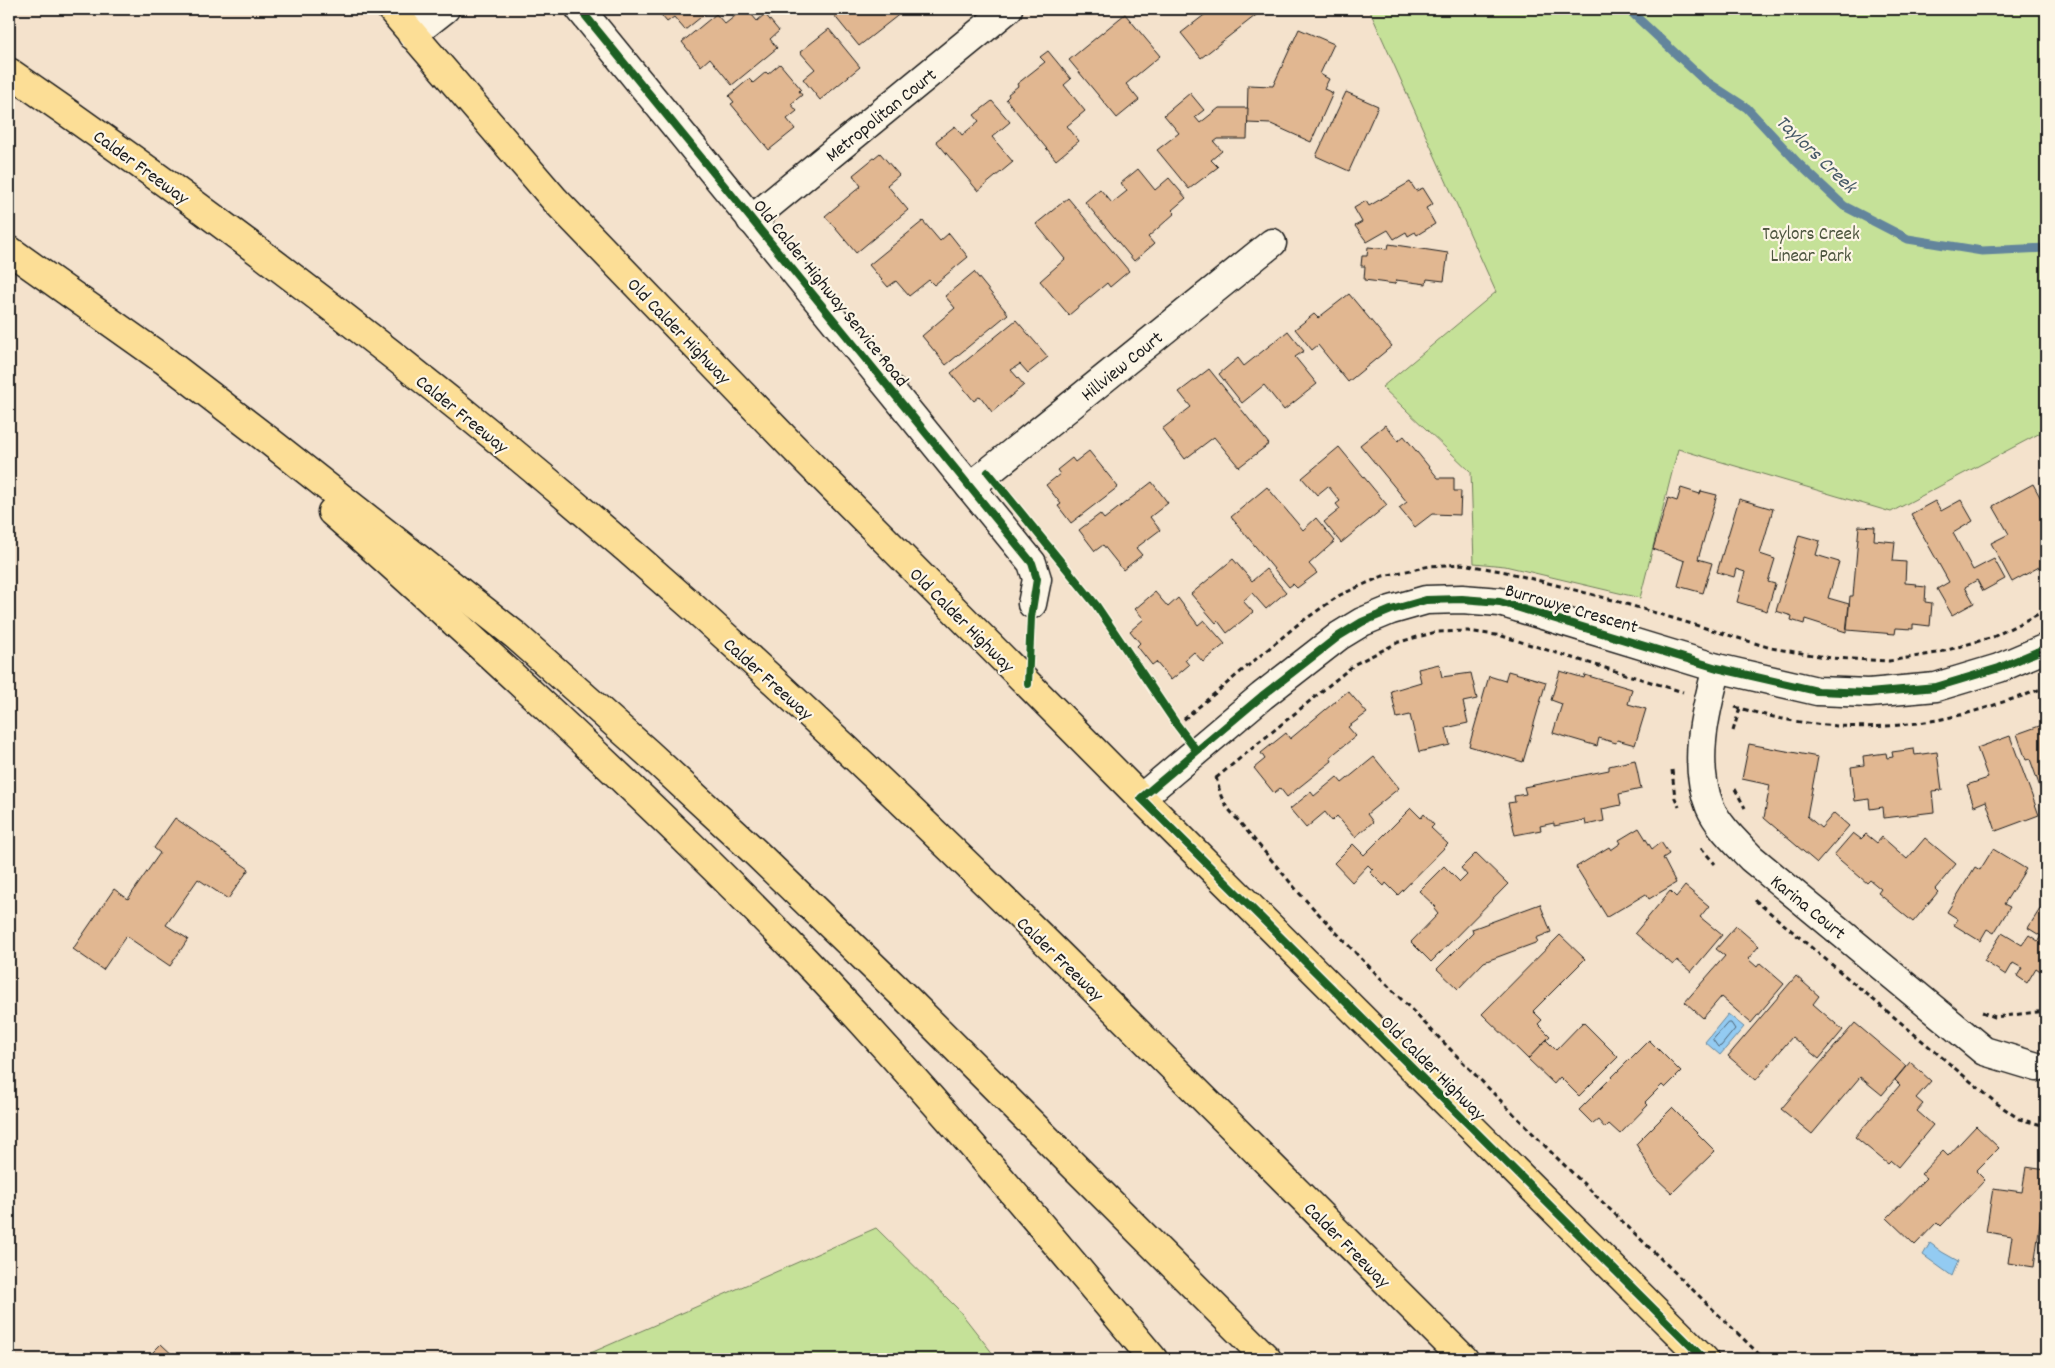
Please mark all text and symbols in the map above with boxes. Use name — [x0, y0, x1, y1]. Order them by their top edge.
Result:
street label: Metropolitan Court — [821, 63, 944, 170]
water label: Taylors Creek — [1768, 109, 1863, 202]
street label: Calder Freeway — [86, 125, 194, 213]
street label: Old Calder Highway Service Road — [745, 195, 914, 394]
park label: Taylors Creek Linear Park — [1762, 222, 1860, 271]
street label: Old Calder Highway — [619, 273, 736, 392]
street label: Hillview Court — [1076, 326, 1170, 409]
street label: Calder Freeway — [409, 370, 513, 462]
street label: Old Calder Highway — [902, 563, 1020, 680]
street label: Burrowye Crescent — [1501, 579, 1641, 642]
street label: Calder Freeway — [716, 633, 818, 729]
street label: Karina Court — [1763, 870, 1850, 948]
street label: Calder Freeway — [1009, 912, 1109, 1010]
street label: Old Calder Highway — [1373, 1011, 1491, 1128]
street label: Calder Freeway — [1296, 1197, 1395, 1296]

